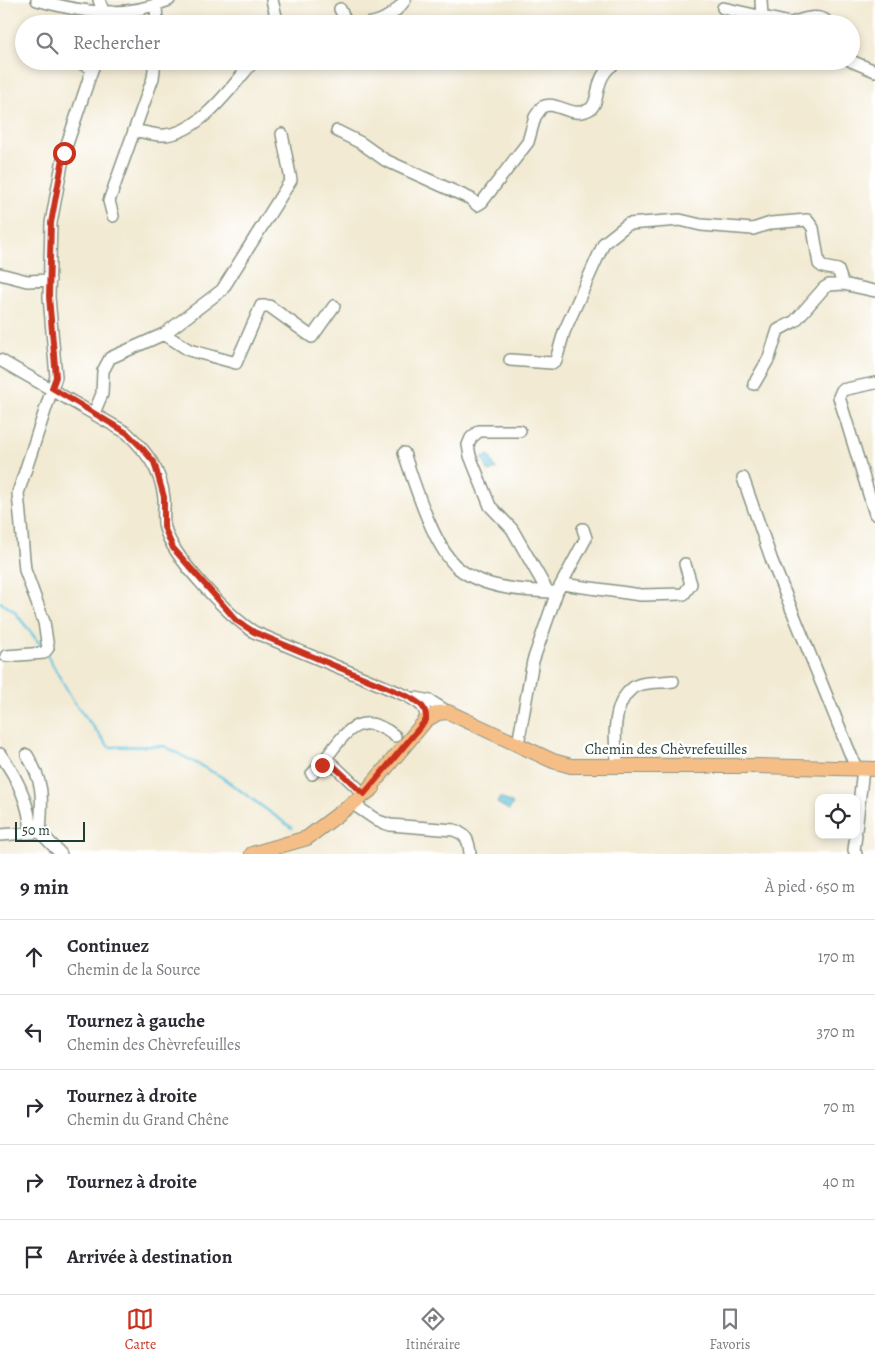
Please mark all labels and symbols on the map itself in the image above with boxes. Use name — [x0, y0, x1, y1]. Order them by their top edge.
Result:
route start — [53, 142, 76, 165]
street label: Chemin des Chèvrefeuilles — [585, 739, 747, 759]
route end — [311, 754, 334, 777]
scale bar — [15, 819, 85, 842]

